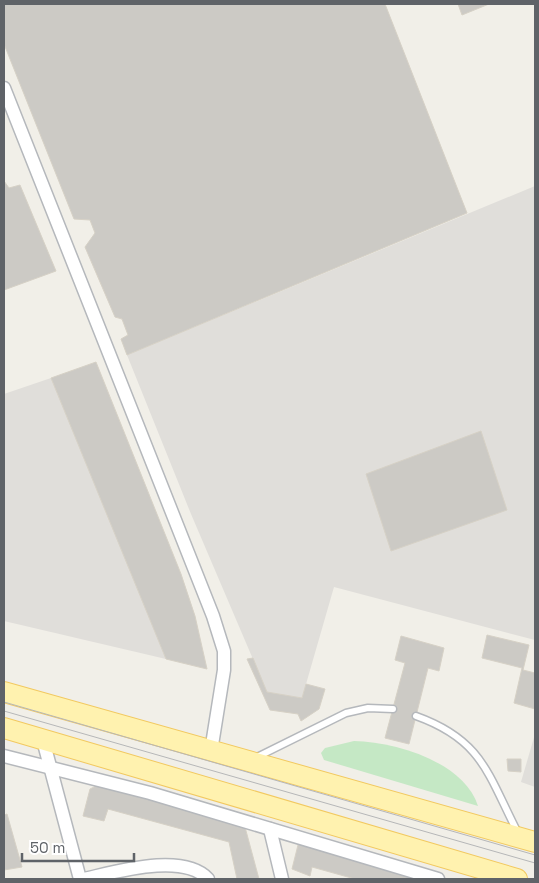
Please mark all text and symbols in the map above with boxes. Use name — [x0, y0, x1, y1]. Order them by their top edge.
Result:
scale bar — [22, 830, 135, 862]
text: 50 m — [30, 838, 65, 857]

